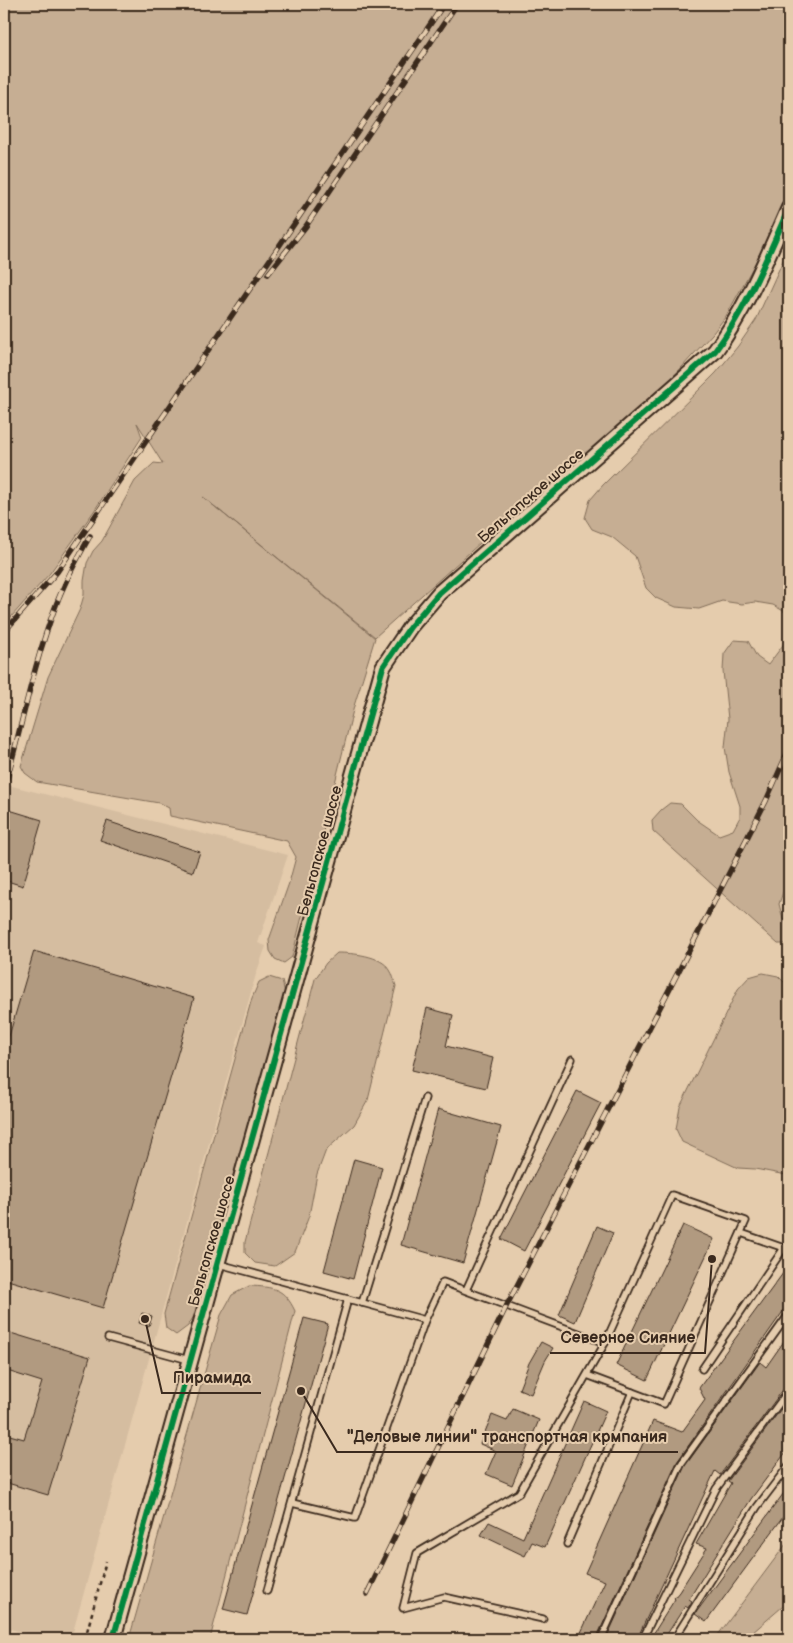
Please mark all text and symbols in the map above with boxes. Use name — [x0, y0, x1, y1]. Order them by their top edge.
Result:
street label: Бельгопское шоссе — [474, 445, 588, 547]
street label: Бельгопское шоссе — [293, 784, 347, 918]
street label: Бельгопское шоссе — [184, 1174, 240, 1308]
callout: Северное Сияние — [550, 1322, 705, 1353]
text: Северное Сияние — [561, 1329, 695, 1348]
callout: Пирамида — [162, 1362, 261, 1393]
text: Пирамида — [173, 1369, 252, 1388]
callout: "Деловые линии" транспортная крмпания — [337, 1421, 678, 1452]
text: "Деловые линии" транспортная крмпания — [347, 1428, 667, 1447]

